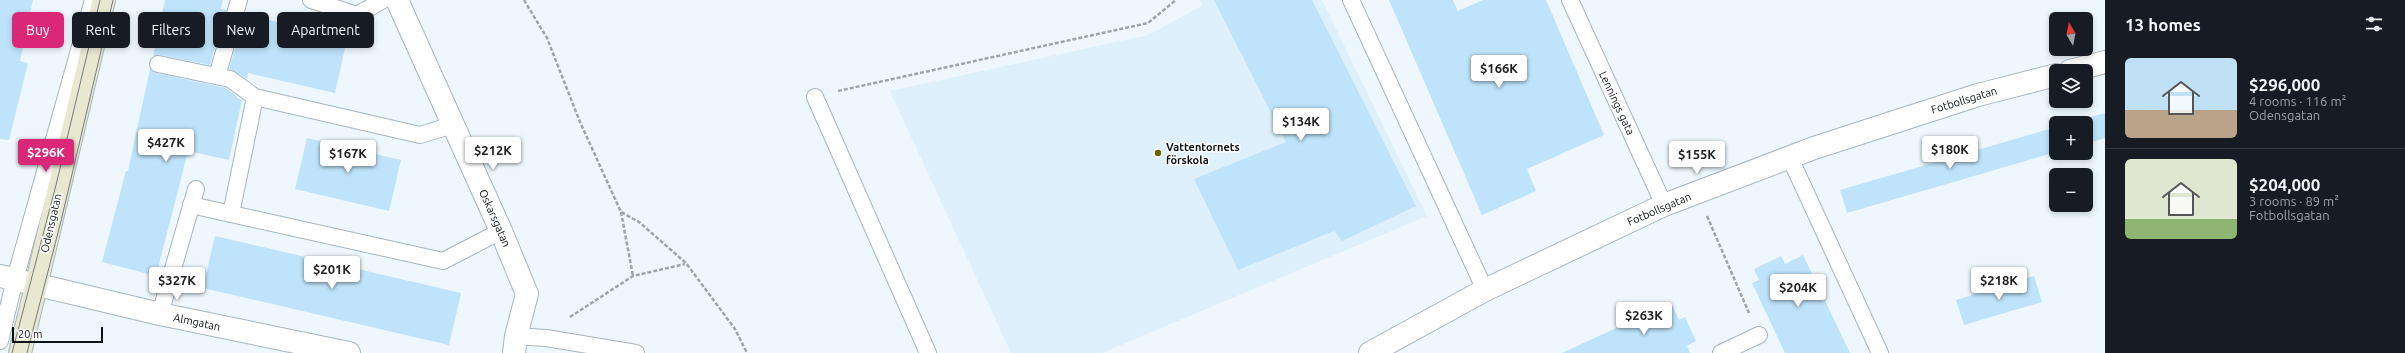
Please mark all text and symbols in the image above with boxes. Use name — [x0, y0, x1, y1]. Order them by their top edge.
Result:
chip: Buy — [12, 12, 64, 48]
chip: Rent — [72, 12, 130, 48]
chip: Filters — [138, 12, 205, 48]
chip: New — [213, 12, 269, 48]
chip: Apartment — [277, 12, 374, 48]
north arrow — [2049, 12, 2093, 56]
map controls — [2049, 12, 2093, 212]
icon: filters — [2363, 13, 2385, 35]
text: 13 homes — [2125, 15, 2201, 34]
pin: $166K — [1471, 55, 1527, 89]
text: $166K — [1480, 61, 1518, 75]
button: layers — [2049, 64, 2093, 108]
street label: Lennings gata — [1597, 69, 1637, 137]
icon: home — [2157, 74, 2205, 122]
text: $296,000 — [2249, 75, 2320, 94]
street label: Fotbollsgatan — [1930, 84, 1998, 116]
text: 4 rooms · 116 m² — [2249, 94, 2346, 108]
pin: $134K — [1273, 108, 1329, 142]
text: Odensgatan — [2249, 108, 2320, 122]
text: $134K — [1282, 114, 1320, 128]
button: + — [2049, 116, 2093, 160]
pin: $427K — [138, 129, 194, 163]
text: $427K — [147, 135, 185, 149]
pin: $180K — [1922, 136, 1978, 170]
pin: $212K — [465, 137, 521, 171]
pin: $296K — [18, 139, 74, 173]
pin: $167K — [320, 140, 376, 174]
place label: Vattentornets förskola — [1166, 141, 1240, 166]
pin: $155K — [1669, 141, 1725, 175]
text: $180K — [1931, 142, 1969, 156]
text: $212K — [474, 143, 512, 157]
text: $296K — [27, 145, 65, 159]
text: $167K — [329, 146, 367, 160]
text: $155K — [1678, 147, 1716, 161]
marker: Vattentornets förskola — [1153, 148, 1163, 158]
button: − — [2049, 168, 2093, 212]
icon: home — [2157, 175, 2205, 223]
text: $204,000 — [2249, 175, 2320, 194]
street label: Oskarsgatan — [477, 187, 513, 249]
street label: Fotbollsgatan — [1625, 190, 1693, 228]
street label: Odensgatan — [38, 192, 64, 254]
text: 3 rooms · 89 m² — [2249, 194, 2339, 208]
text: Fotbollsgatan — [2249, 208, 2330, 222]
pin: $201K — [304, 256, 360, 290]
text: $201K — [313, 262, 351, 276]
pin: $327K — [149, 267, 205, 301]
pin: $218K — [1971, 267, 2027, 301]
text: $327K — [158, 273, 196, 287]
text: $218K — [1980, 273, 2018, 287]
pin: $204K — [1770, 274, 1826, 308]
text: $204K — [1779, 280, 1817, 294]
pin: $263K — [1616, 302, 1672, 336]
text: $263K — [1625, 308, 1663, 322]
street label: Almgatan — [172, 311, 222, 333]
scale bar — [12, 325, 103, 344]
text: 20 m — [18, 328, 42, 340]

